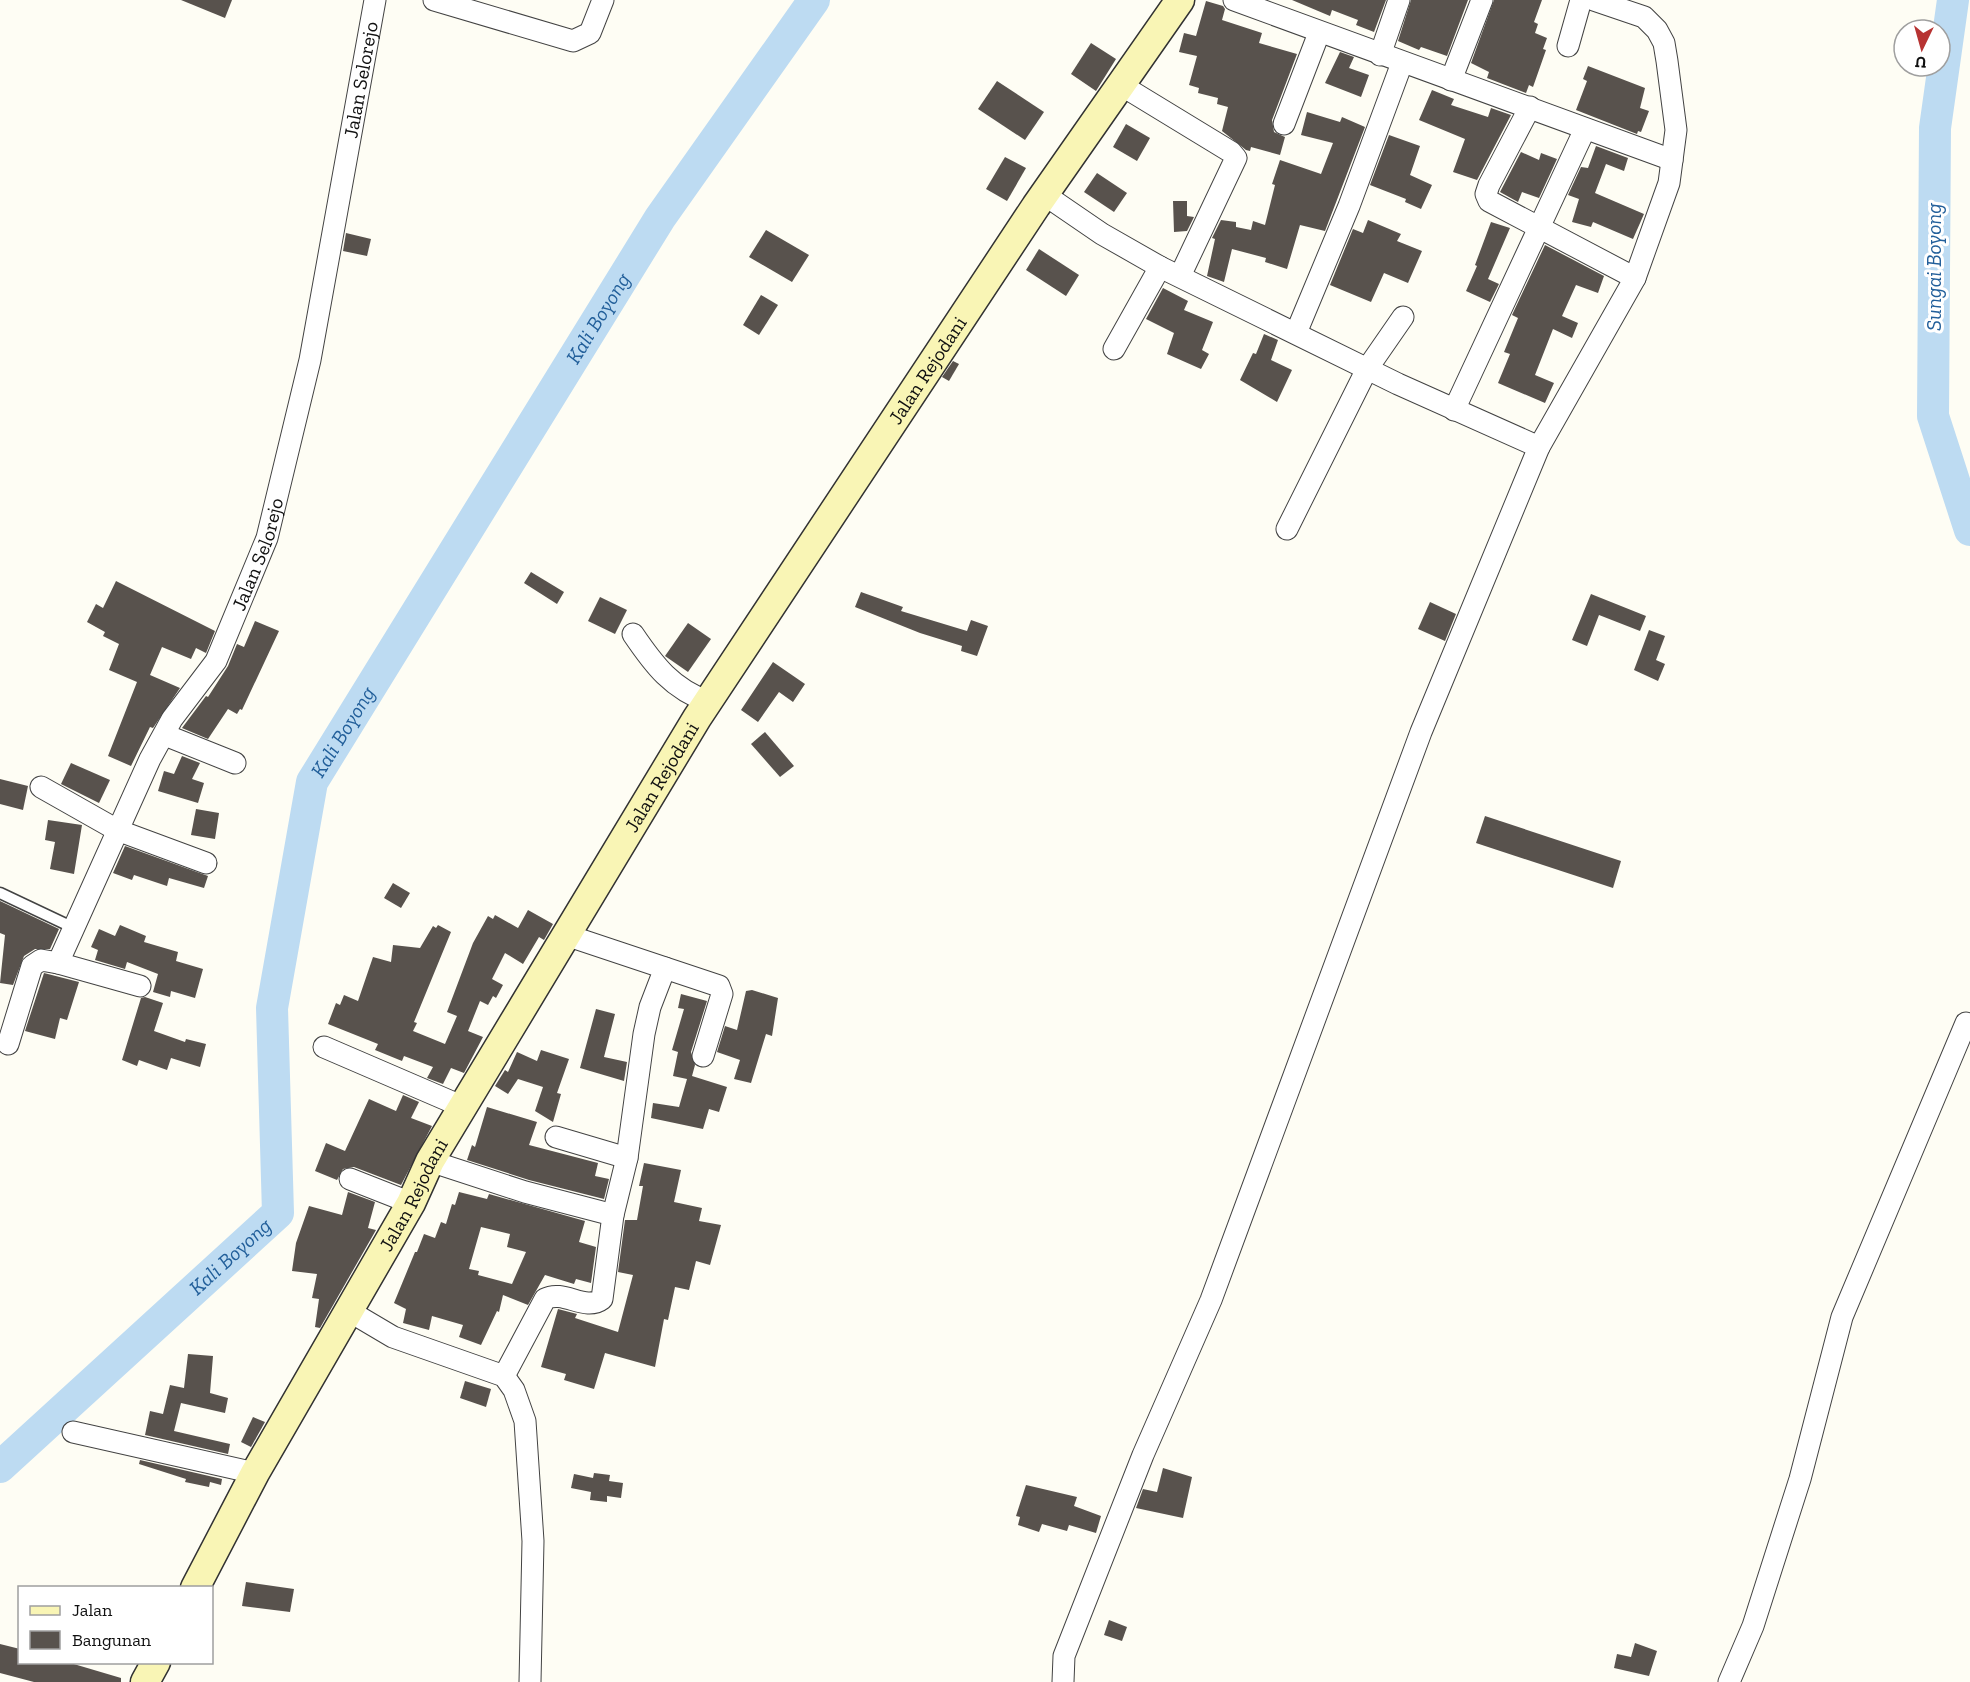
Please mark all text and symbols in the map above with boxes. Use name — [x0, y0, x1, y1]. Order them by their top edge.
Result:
north arrow — [1892, 18, 1952, 78]
street label: Jalan Selorejo — [338, 19, 383, 140]
text: U — [1914, 52, 1927, 72]
water label: Sungai Boyong — [1921, 203, 1946, 331]
water label: Kali Boyong — [560, 268, 635, 368]
street label: Jalan Rejodani — [883, 312, 972, 428]
street label: Jalan Selorejo — [226, 495, 288, 614]
water label: Kali Boyong — [305, 681, 380, 782]
street label: Jalan Rejodani — [619, 717, 704, 836]
street label: Jalan Rejodani — [374, 1134, 453, 1255]
water label: Kali Boyong — [184, 1212, 276, 1300]
legend — [18, 1586, 213, 1664]
text: Jalan — [72, 1599, 113, 1621]
text: Bangunan — [72, 1629, 152, 1651]

